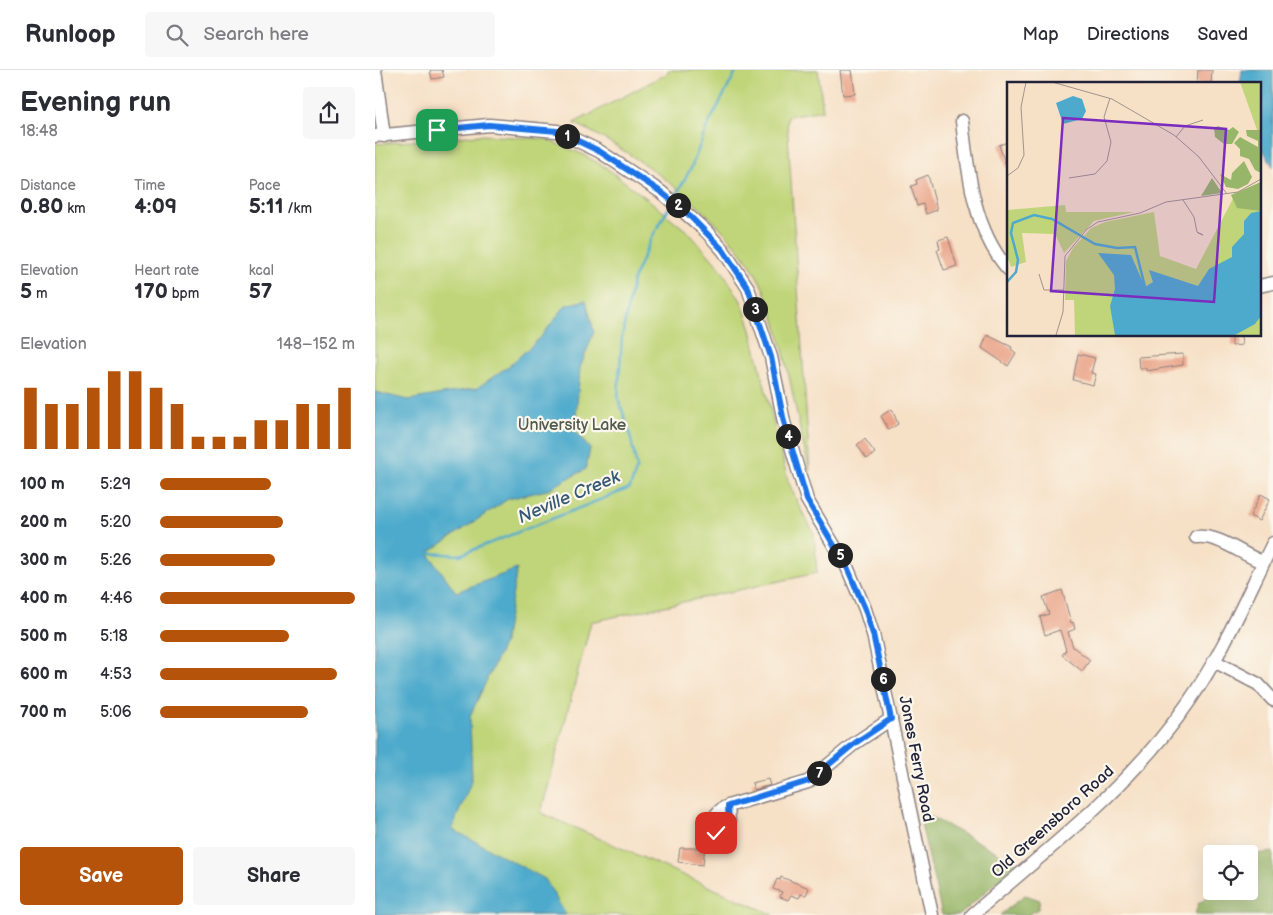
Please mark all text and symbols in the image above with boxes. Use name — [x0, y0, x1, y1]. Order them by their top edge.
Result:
search box — [145, 12, 495, 57]
text: Runloop — [25, 20, 115, 49]
icon: search — [163, 21, 191, 49]
text: Search here — [203, 23, 309, 46]
text: Map — [1023, 24, 1059, 45]
text: Directions — [1087, 24, 1169, 45]
text: Saved — [1197, 24, 1248, 45]
inset map — [1007, 82, 1261, 336]
text: Evening run — [20, 86, 171, 119]
button: share — [303, 87, 355, 139]
pin — [416, 109, 458, 151]
icon: arrive — [423, 116, 451, 144]
text: 18:48 — [20, 122, 58, 141]
pin: 1 — [555, 124, 579, 148]
text: 1 — [565, 128, 570, 145]
text: Distance — [20, 177, 76, 194]
text: Time — [134, 177, 165, 194]
text: Pace — [249, 177, 281, 194]
pin: 2 — [665, 192, 691, 218]
text: 0.80 — [20, 194, 63, 219]
text: 4:09 — [134, 194, 177, 219]
text: 5:11 — [249, 194, 284, 219]
text: 2 — [674, 197, 683, 214]
text: km — [63, 200, 86, 217]
text: /km — [284, 200, 312, 217]
text: Elevation — [20, 262, 78, 279]
text: Heart rate — [134, 262, 199, 279]
text: kcal — [249, 262, 274, 279]
text: 5 — [20, 279, 32, 304]
text: 170 — [134, 279, 168, 304]
text: 57 — [249, 279, 272, 304]
text: m — [32, 285, 47, 302]
text: bpm — [168, 285, 199, 302]
pin: 3 — [743, 296, 767, 322]
text: 3 — [751, 301, 760, 318]
text: Elevation — [20, 335, 87, 354]
text: 148–152 m — [277, 335, 355, 354]
park label: University Lake — [518, 416, 627, 435]
pin: 4 — [775, 424, 801, 448]
text: 4 — [784, 428, 793, 445]
water label: Neville Creek — [515, 466, 624, 528]
text: 100 m — [20, 475, 65, 494]
text: 5:29 — [100, 475, 131, 494]
text: 200 m — [20, 513, 67, 532]
text: 5:20 — [100, 513, 131, 532]
pin: 5 — [827, 542, 853, 568]
text: 5 — [836, 547, 845, 564]
text: 300 m — [20, 551, 67, 570]
text: 5:26 — [100, 551, 132, 570]
text: 400 m — [20, 589, 67, 608]
text: 4:46 — [100, 589, 133, 608]
text: 500 m — [20, 627, 67, 646]
text: 5:18 — [100, 627, 128, 646]
text: 600 m — [20, 665, 68, 684]
text: 4:53 — [100, 665, 132, 684]
pin: 6 — [871, 666, 895, 692]
text: 6 — [879, 671, 888, 688]
street label: Jones Ferry Road — [894, 694, 938, 824]
text: 700 m — [20, 703, 67, 722]
text: 5:06 — [100, 703, 132, 722]
pin: 7 — [807, 760, 831, 786]
street label: Old Greensboro Road — [988, 762, 1118, 882]
text: 7 — [816, 765, 823, 782]
pin — [695, 812, 737, 854]
icon: check — [702, 819, 730, 847]
map controls — [1203, 845, 1258, 900]
button: locate — [1203, 845, 1258, 900]
button: Save — [20, 847, 183, 905]
button: Share — [193, 847, 355, 905]

